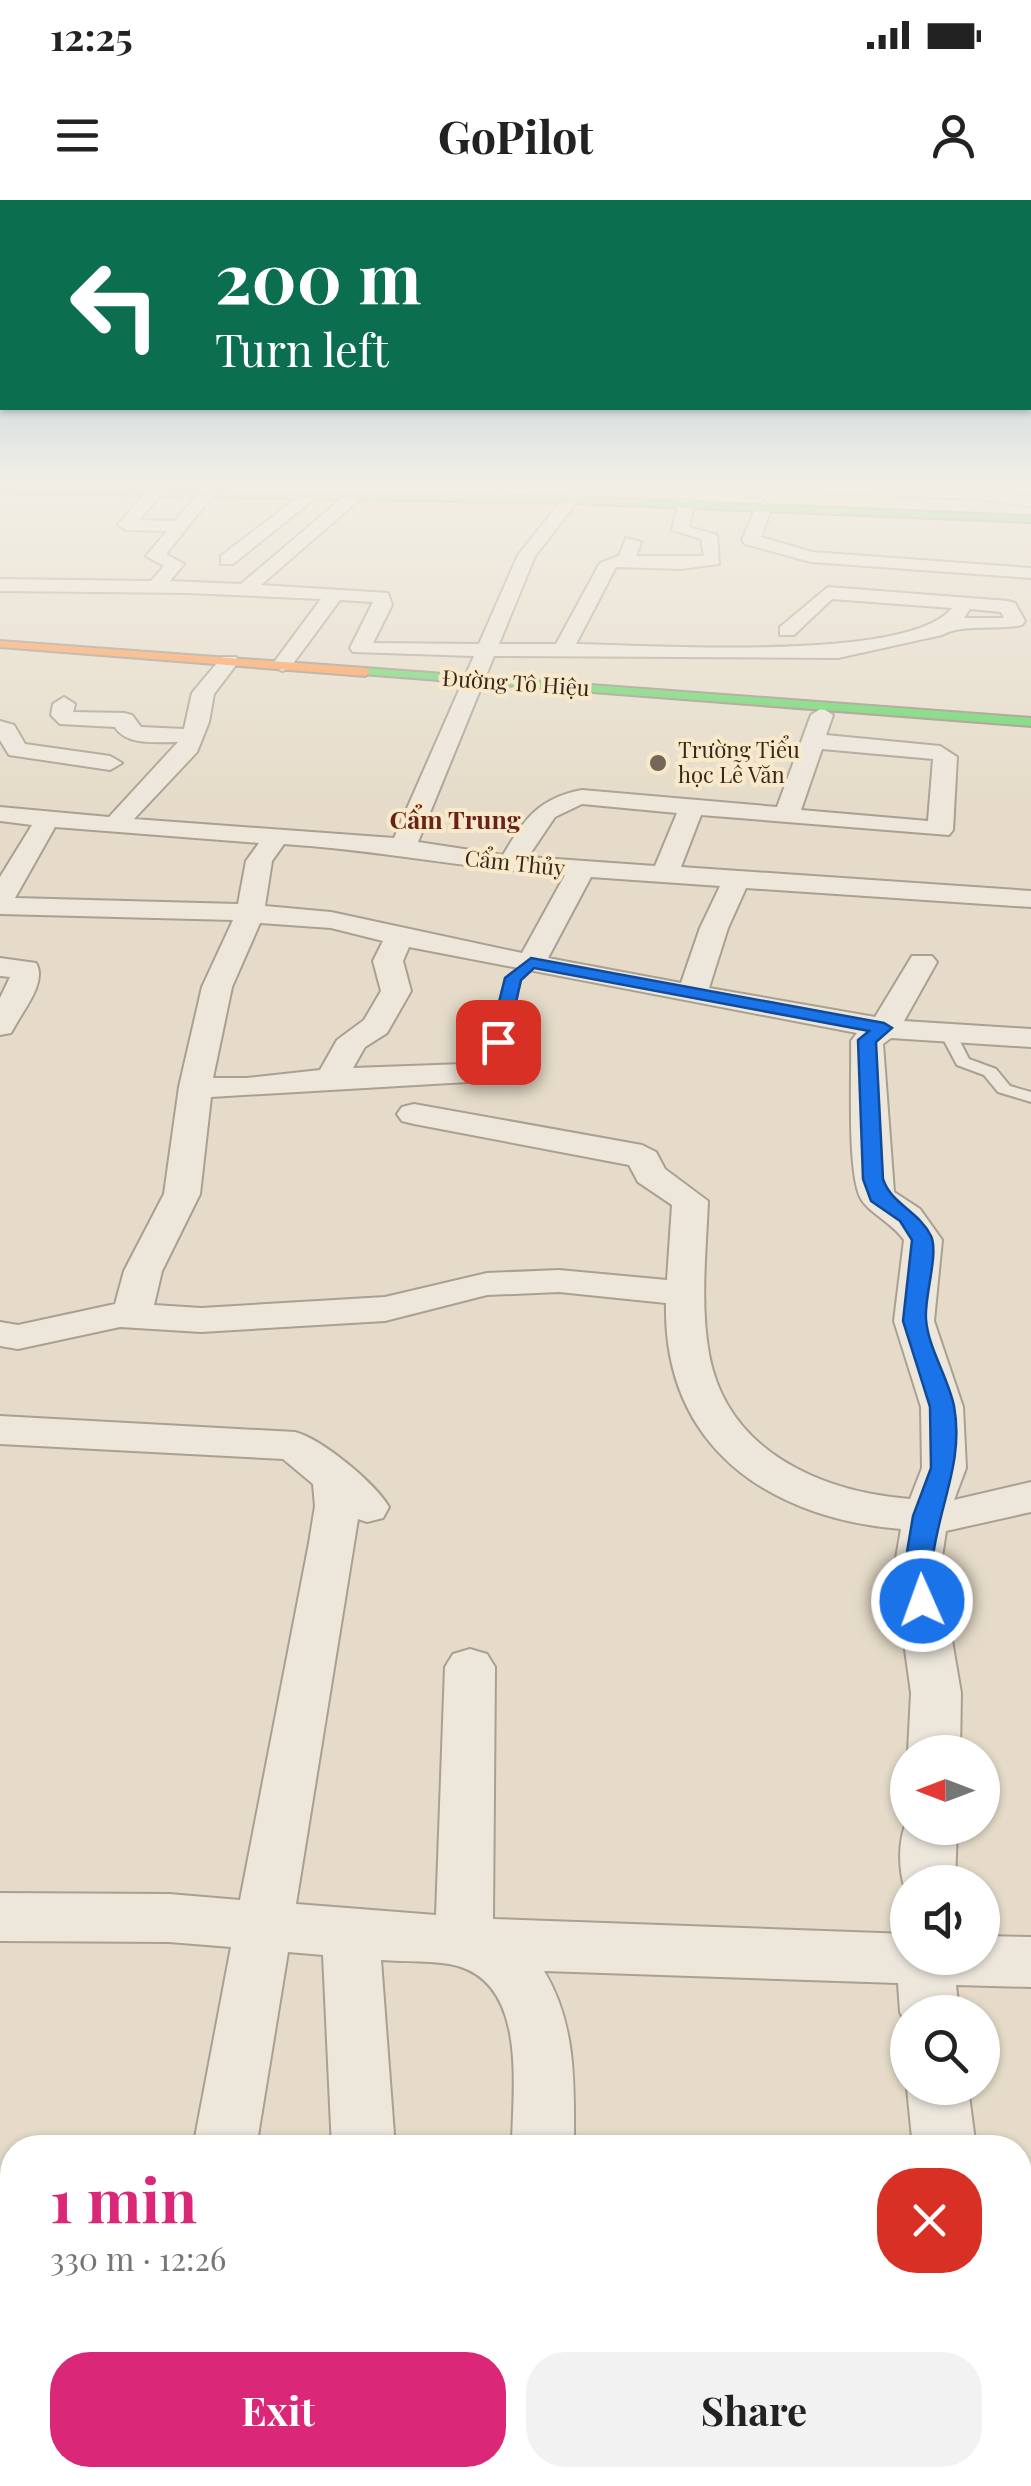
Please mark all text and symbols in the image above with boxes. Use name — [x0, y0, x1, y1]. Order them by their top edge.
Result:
text: 12:25 — [50, 10, 133, 61]
text: GoPilot — [438, 105, 593, 165]
icon: menu — [50, 108, 105, 163]
icon: person — [926, 108, 981, 163]
text: 200 m — [215, 228, 422, 322]
icon: left — [50, 240, 180, 370]
text: Turn left — [215, 318, 389, 378]
street label: Đường Tô Hiệu — [441, 662, 591, 702]
place label: Trường Tiểu học Lễ Văn — [678, 734, 800, 789]
marker: Trường Tiểu học Lễ Văn — [647, 752, 669, 774]
district label: Cẩm Trung — [390, 802, 521, 835]
street label: Cẩm Thủy — [463, 842, 567, 882]
pin — [456, 1000, 541, 1085]
icon: arrive — [471, 1015, 526, 1070]
position arrow — [870, 1549, 974, 1653]
north arrow — [890, 1735, 1000, 1845]
map controls — [890, 1735, 1000, 2105]
button: sound — [890, 1865, 1000, 1975]
button: search — [890, 1995, 1000, 2105]
text: 1 min — [50, 2158, 197, 2238]
button: close — [877, 2168, 982, 2273]
text: 330 m · 12:26 — [50, 2236, 226, 2279]
button: Exit — [50, 2352, 506, 2467]
button: Share — [526, 2352, 982, 2467]

